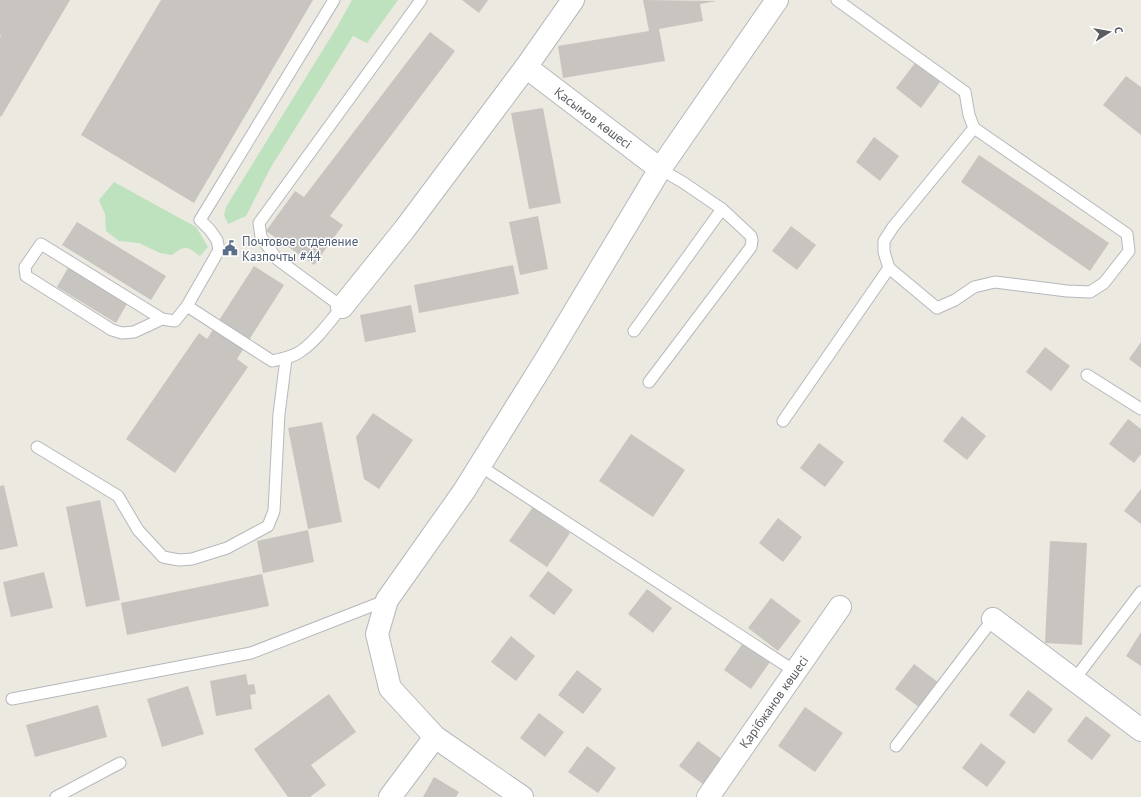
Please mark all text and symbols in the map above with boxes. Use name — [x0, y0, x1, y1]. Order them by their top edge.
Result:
north arrow — [1089, 12, 1129, 52]
text: С — [1111, 26, 1126, 34]
street label: Қасымов көшесі — [551, 83, 635, 153]
place label: Почтовое отделение Казпочты #44 — [242, 233, 358, 265]
public building icon: Почтовое отделение Казпочты #44 — [221, 239, 239, 257]
street label: Қарібжанов көшесі — [736, 652, 812, 752]

